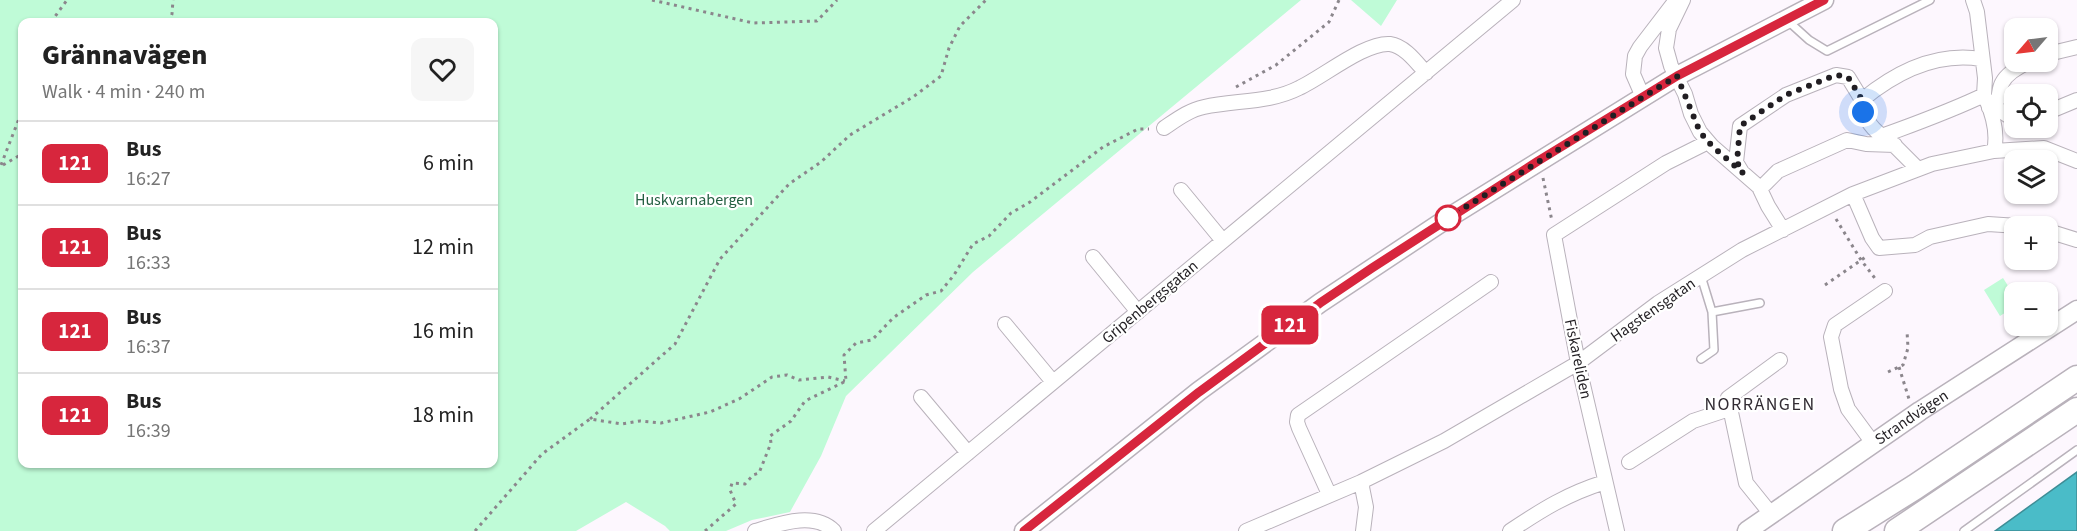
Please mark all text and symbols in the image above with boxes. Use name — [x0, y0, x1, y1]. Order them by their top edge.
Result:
north arrow — [2004, 18, 2058, 72]
map controls — [2004, 18, 2058, 336]
text: Grännavägen — [42, 35, 207, 75]
button: heart — [411, 38, 474, 101]
text: Walk · 4 min · 240 m — [42, 78, 205, 106]
button: locate — [2004, 84, 2058, 138]
your location — [1848, 97, 1878, 127]
text: Bus — [126, 133, 162, 165]
text: 6 min — [423, 147, 474, 179]
text: 121 — [58, 148, 92, 178]
button: layers — [2004, 150, 2058, 204]
text: 16:27 — [126, 165, 171, 193]
park label: Huskvarnabergen — [635, 189, 753, 211]
unlabelled marker — [1435, 205, 1461, 231]
button: + — [2004, 216, 2058, 270]
text: Bus — [126, 217, 162, 249]
text: 12 min — [412, 231, 474, 263]
text: 121 — [58, 232, 92, 262]
text: 16:33 — [126, 249, 171, 277]
street label: Gripenbergsgatan — [1097, 255, 1203, 349]
street label: Hagstensgatan — [1606, 273, 1700, 347]
button: − — [2004, 282, 2058, 336]
text: Bus — [126, 301, 162, 333]
line badge: 121 — [1256, 306, 1324, 344]
text: 121 — [1273, 310, 1307, 340]
text: 16 min — [412, 315, 474, 347]
text: 121 — [58, 316, 92, 346]
street label: Fiskareliden — [1559, 317, 1597, 401]
text: 16:37 — [126, 333, 171, 361]
text: Bus — [126, 385, 162, 417]
street label: Strandvägen — [1870, 385, 1953, 450]
district label: NORRÄNGEN — [1704, 392, 1816, 417]
text: 18 min — [412, 399, 474, 431]
text: 121 — [58, 400, 92, 430]
text: 16:39 — [126, 417, 171, 445]

